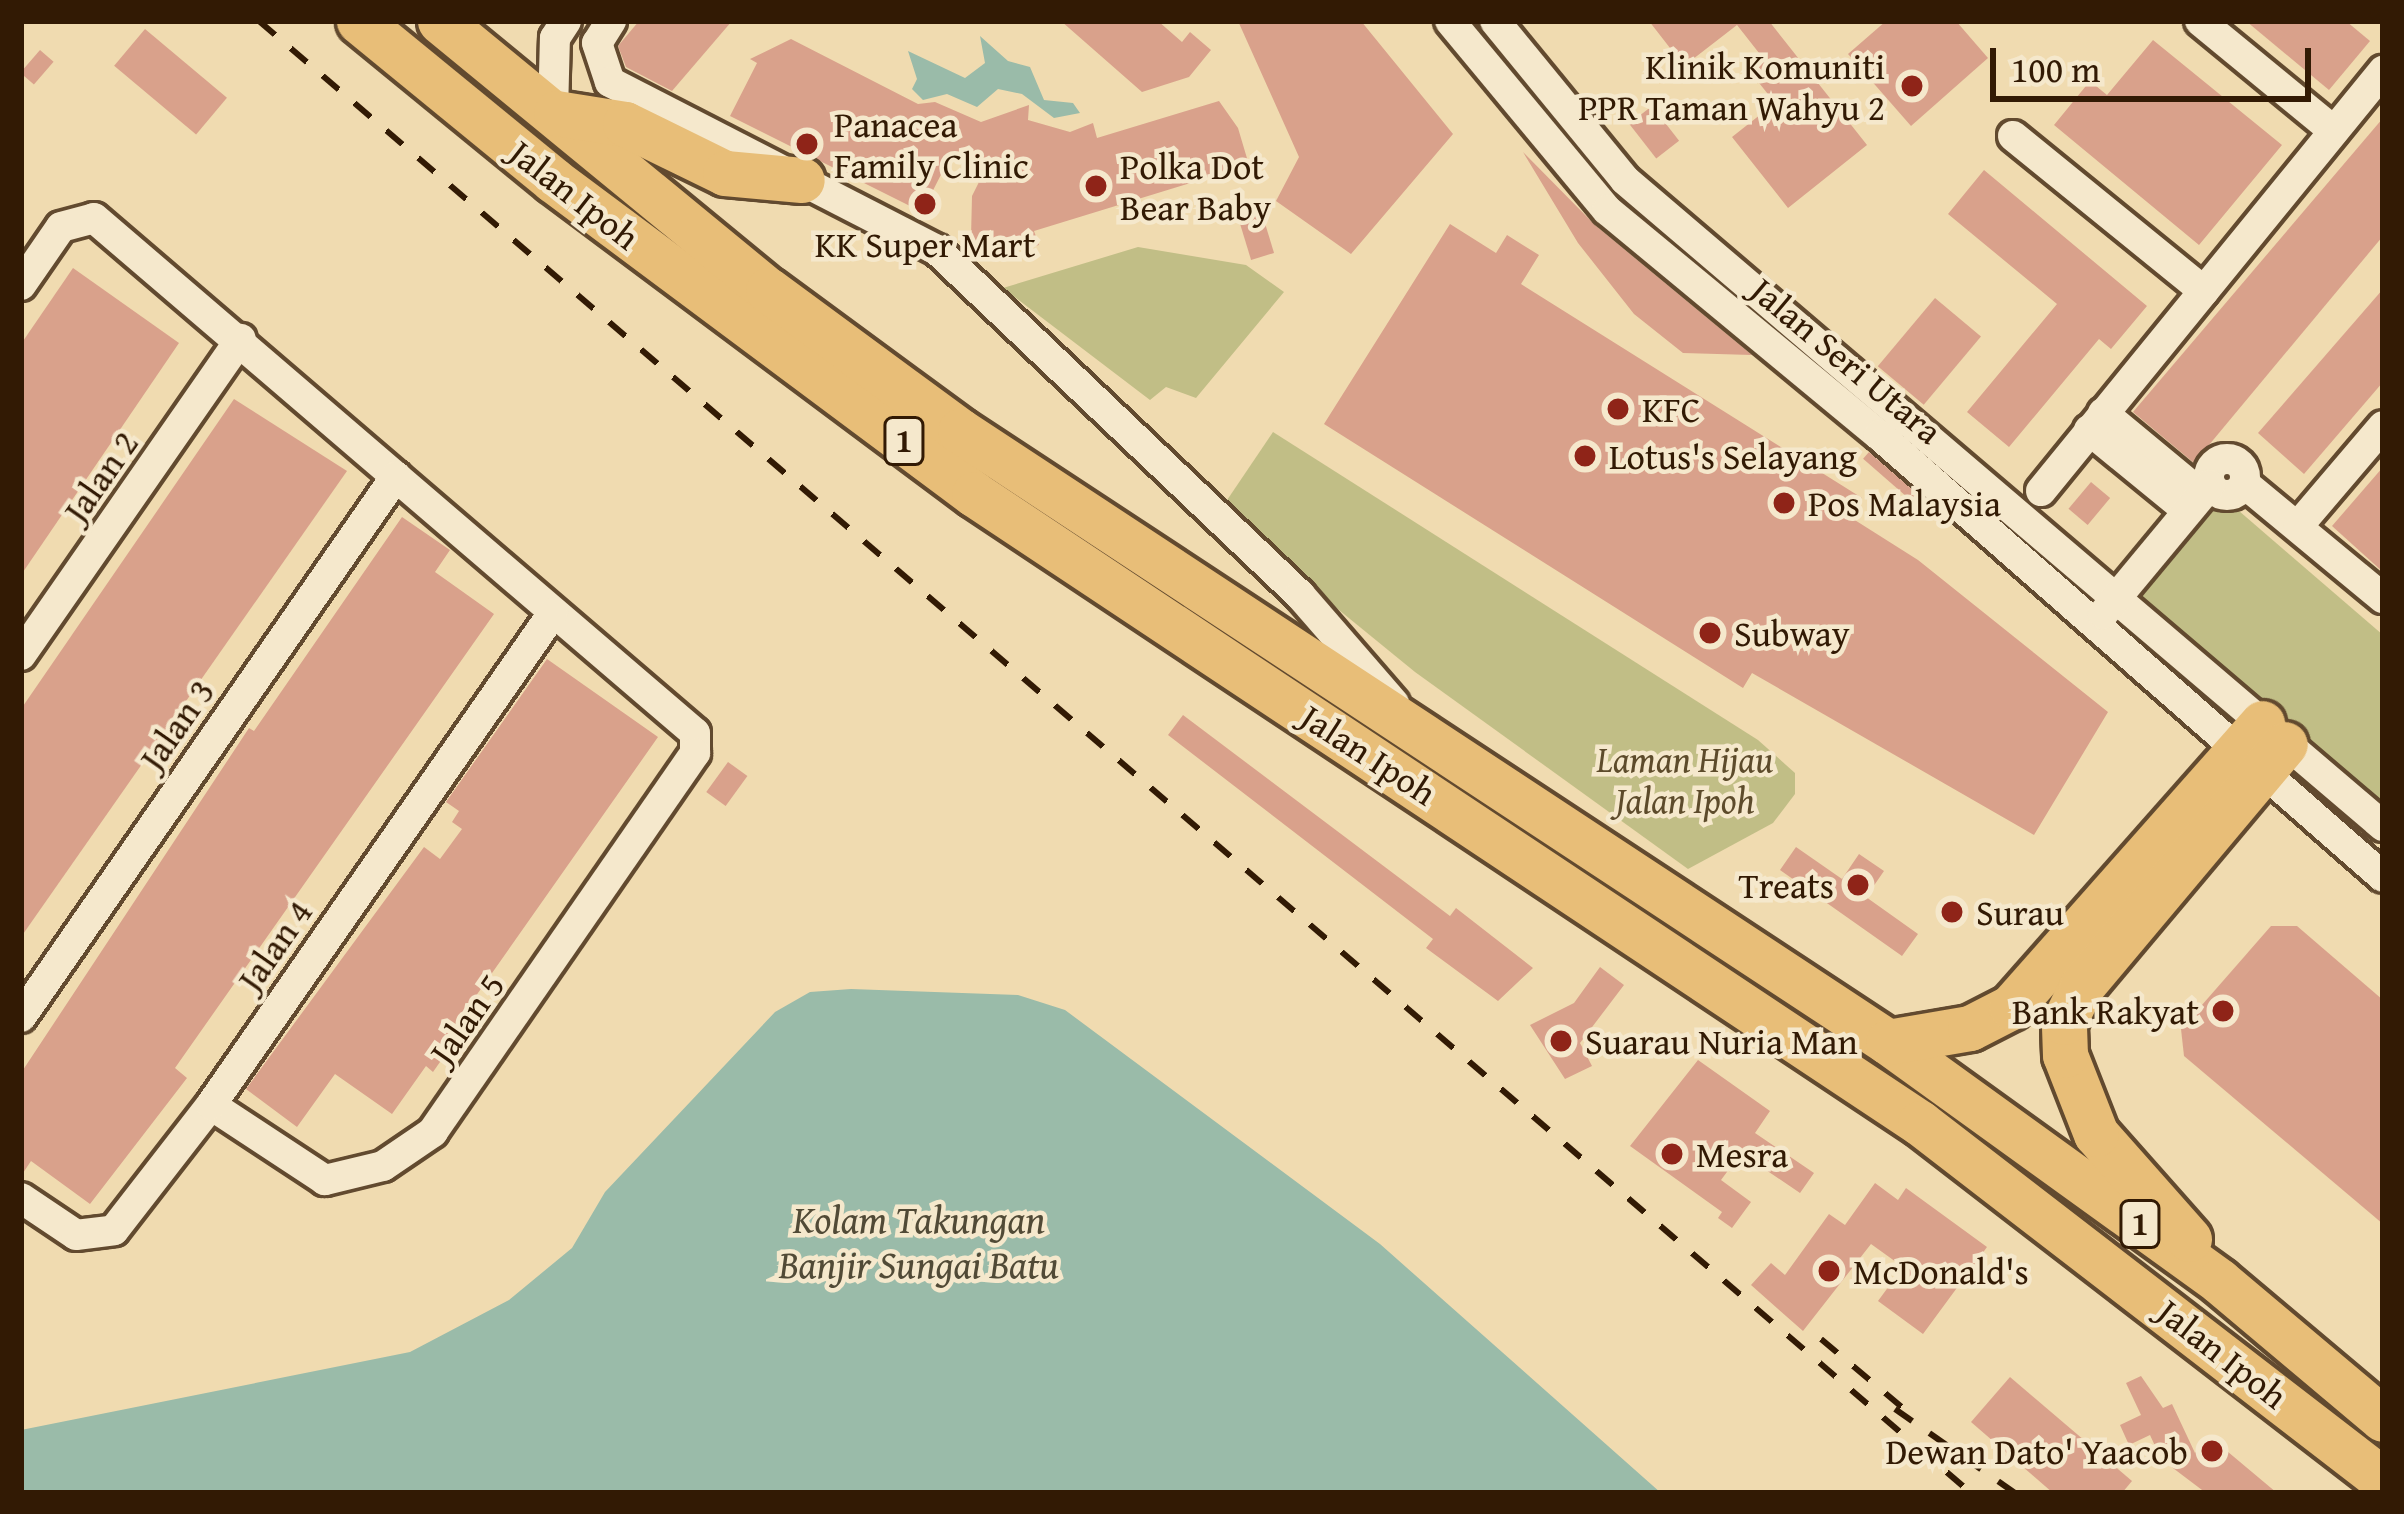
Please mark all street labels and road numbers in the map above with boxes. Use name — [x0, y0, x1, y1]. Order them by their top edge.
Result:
street label: Jalan Ipoh — [502, 130, 648, 258]
street label: Jalan Seri Utara — [1743, 268, 1951, 452]
road number: 1 — [883, 414, 925, 468]
street label: Jalan 2 — [53, 422, 147, 530]
street label: Jalan 3 — [129, 670, 223, 778]
street label: Jalan Ipoh — [1293, 694, 1445, 814]
street label: Jalan 4 — [227, 891, 321, 999]
street label: Jalan 5 — [419, 964, 513, 1072]
road number: 1 — [2119, 1197, 2161, 1251]
street label: Jalan Ipoh — [2150, 1289, 2296, 1417]

